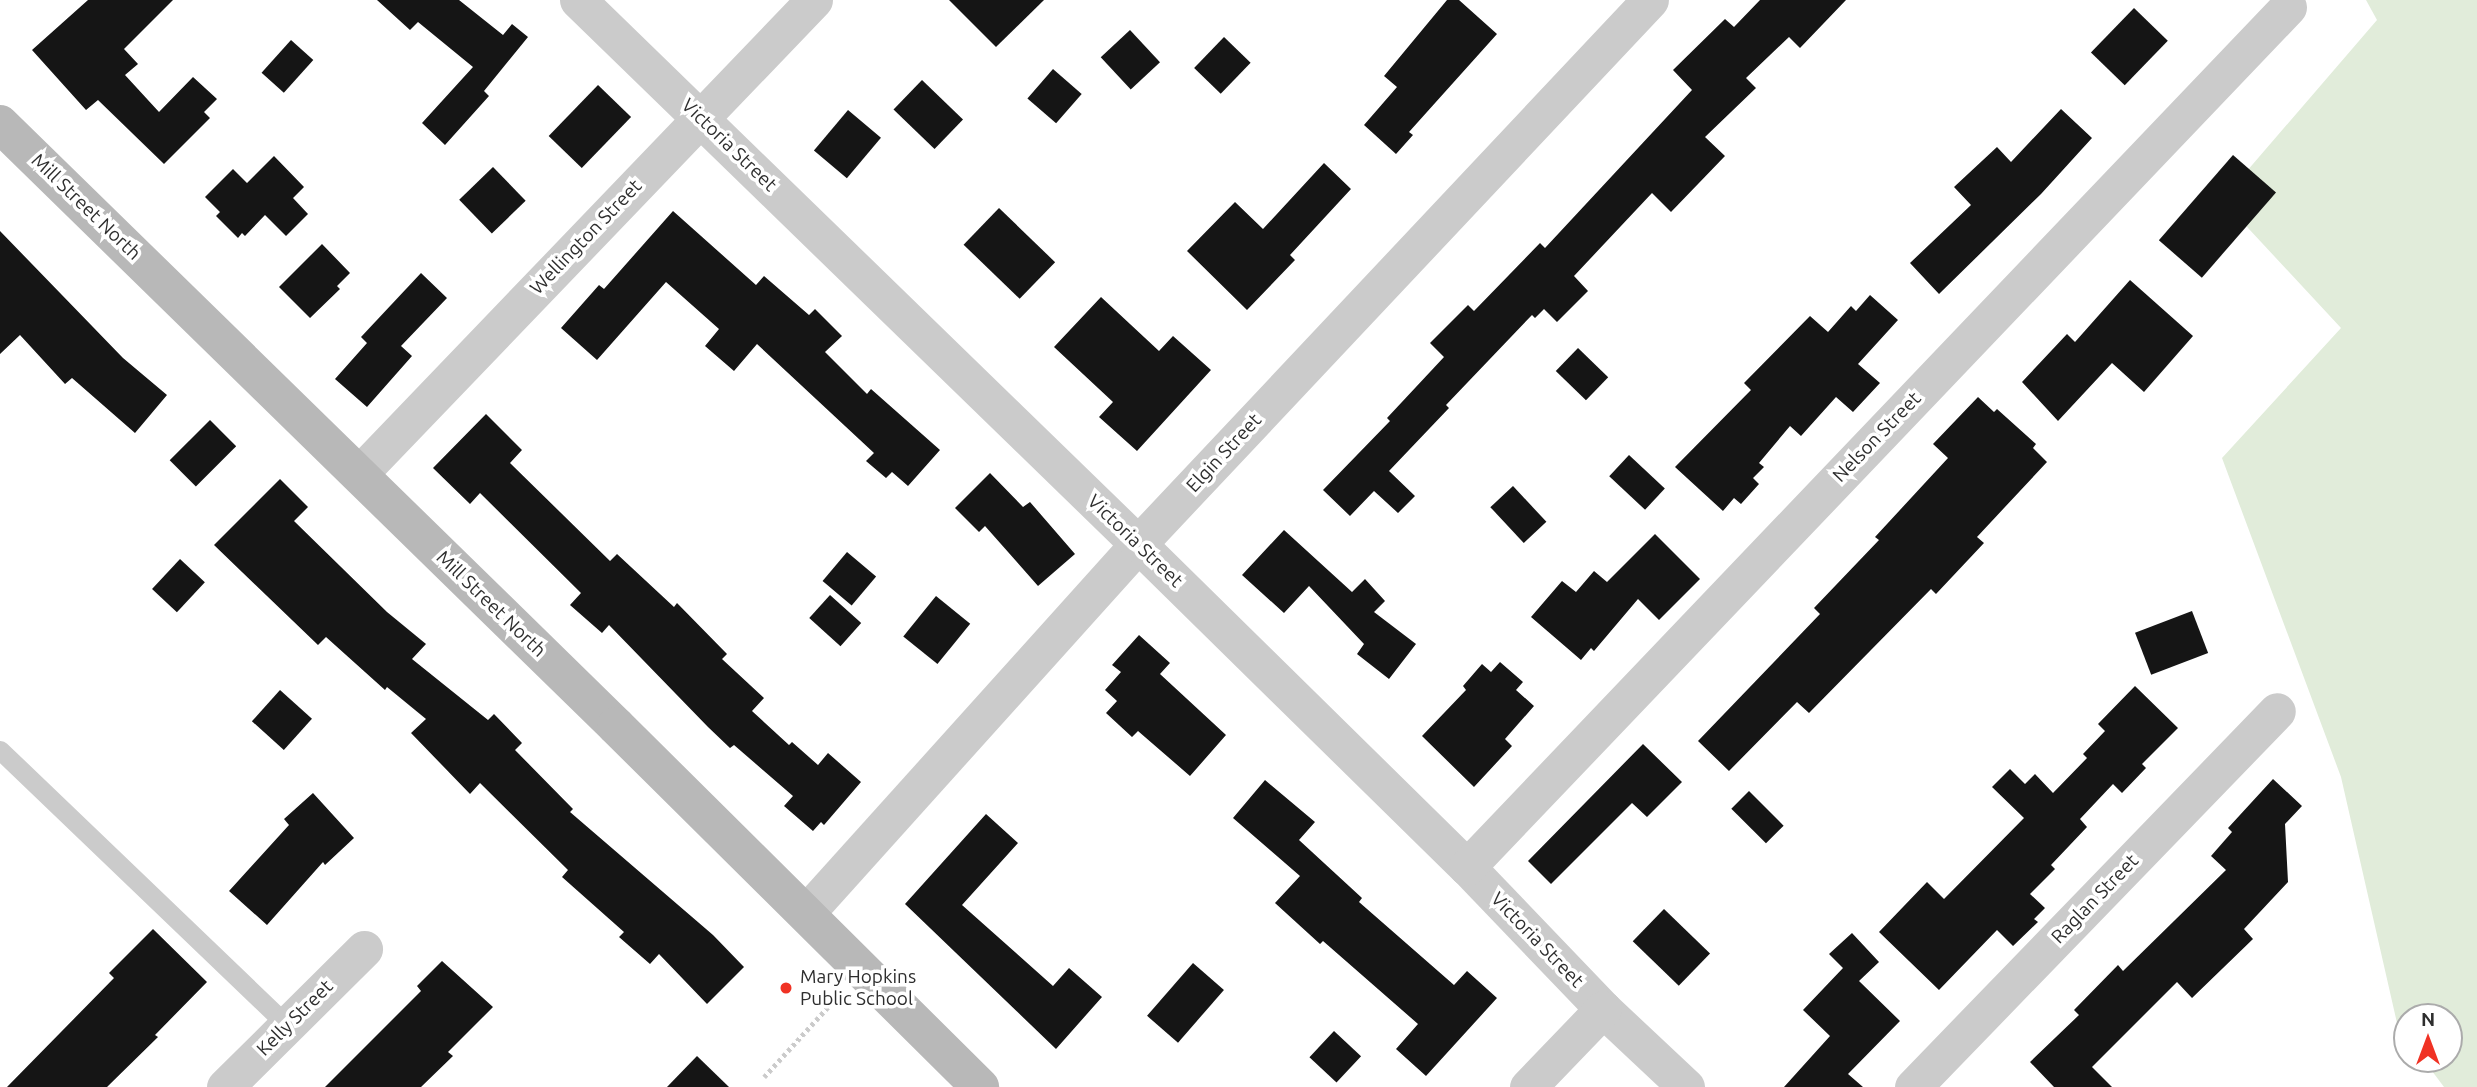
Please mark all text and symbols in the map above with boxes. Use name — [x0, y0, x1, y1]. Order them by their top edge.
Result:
street label: Victoria Street — [677, 94, 781, 196]
street label: Mill Street North — [27, 149, 145, 265]
street label: Wellington Street — [525, 175, 647, 299]
street label: Nelson Street — [1828, 387, 1926, 487]
street label: Elgin Street — [1182, 409, 1266, 497]
street label: Victoria Street — [1083, 490, 1187, 592]
street label: Mill Street North — [432, 546, 550, 662]
street label: Raglan Street — [2047, 850, 2143, 948]
street label: Victoria Street — [1486, 888, 1588, 992]
place label: Mary Hopkins Public School — [800, 966, 916, 1010]
street label: Kelly Street — [252, 975, 338, 1061]
marker: Mary Hopkins Public School — [778, 980, 794, 996]
north arrow — [2393, 1003, 2463, 1073]
text: N — [2421, 1008, 2435, 1030]

